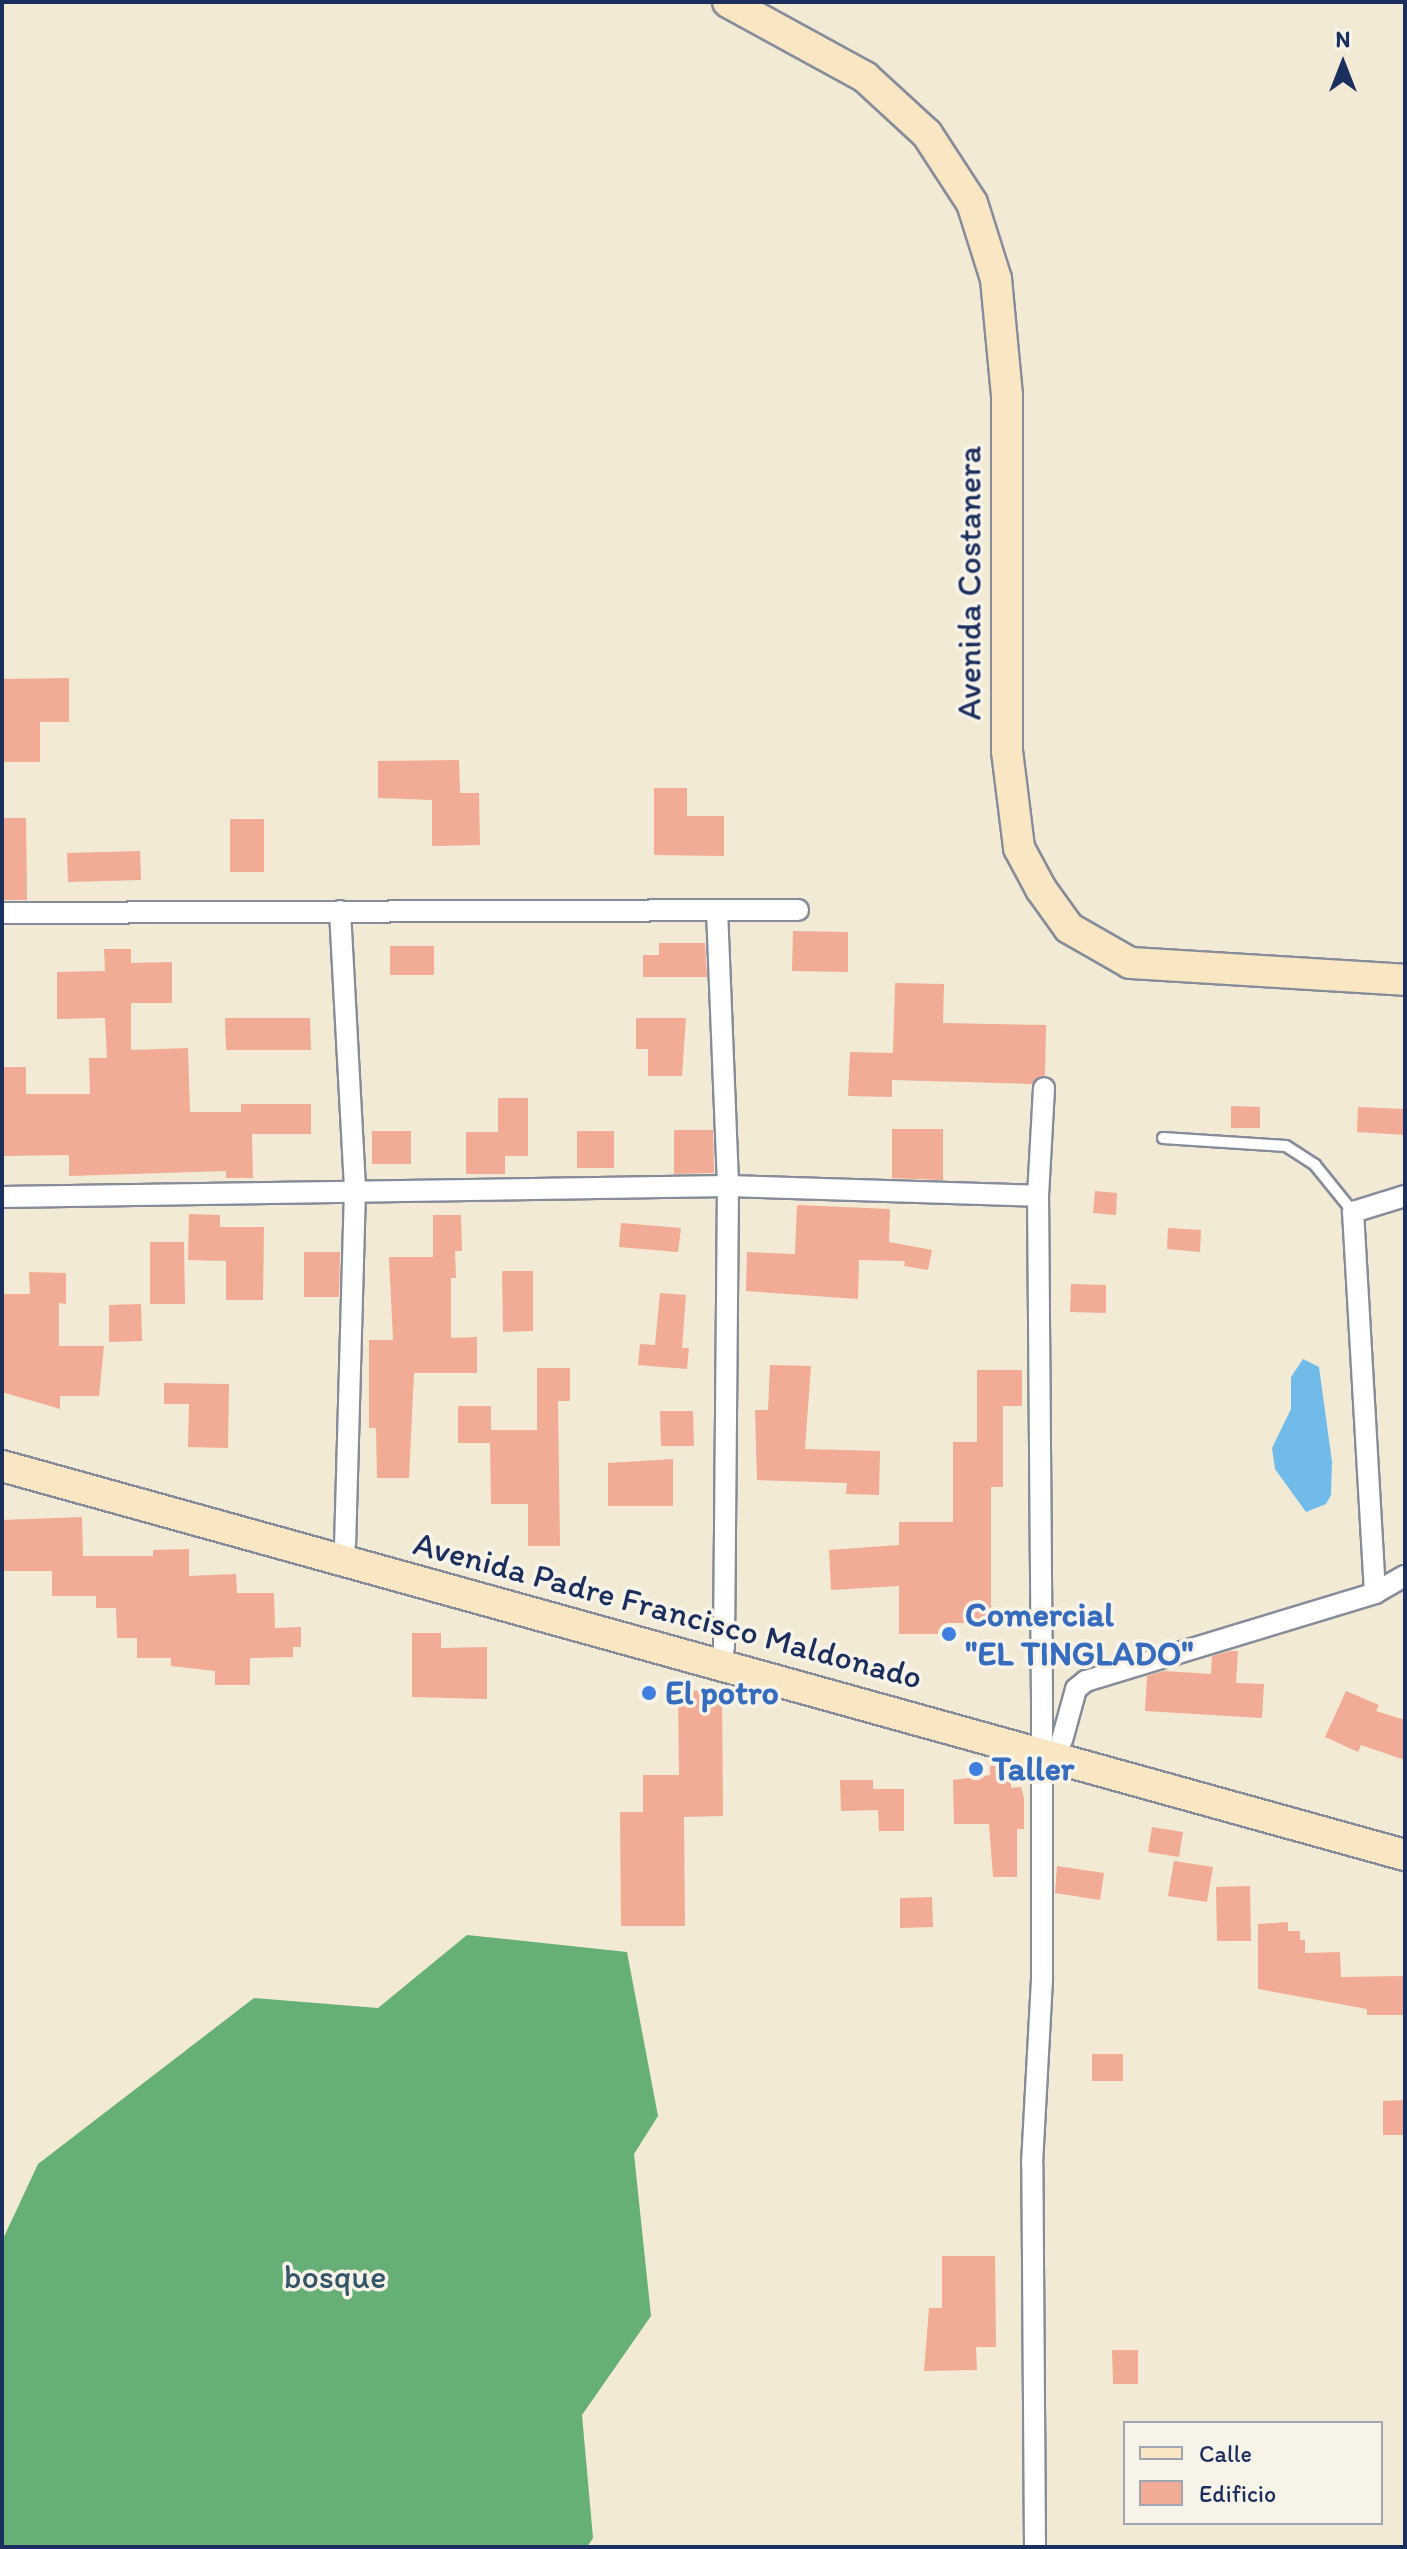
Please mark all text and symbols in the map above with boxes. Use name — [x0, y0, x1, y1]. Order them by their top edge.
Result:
north arrow — [1303, 24, 1383, 104]
text: N — [1336, 26, 1350, 53]
street label: Avenida Costanera — [949, 446, 989, 720]
street label: Avenida Padre Francisco Maldonado — [409, 1522, 927, 1698]
place label: Comercial "EL TINGLADO" — [965, 1594, 1197, 1674]
marker: Comercial "EL TINGLADO" — [940, 1625, 958, 1643]
place label: El potro — [665, 1673, 780, 1713]
marker: El potro — [640, 1684, 658, 1702]
place label: Taller — [992, 1749, 1074, 1789]
marker: Taller — [967, 1760, 985, 1778]
park label: bosque — [284, 2257, 386, 2297]
legend — [1123, 2421, 1383, 2525]
text: Calle — [1199, 2439, 1252, 2468]
text: Edificio — [1199, 2479, 1276, 2508]

